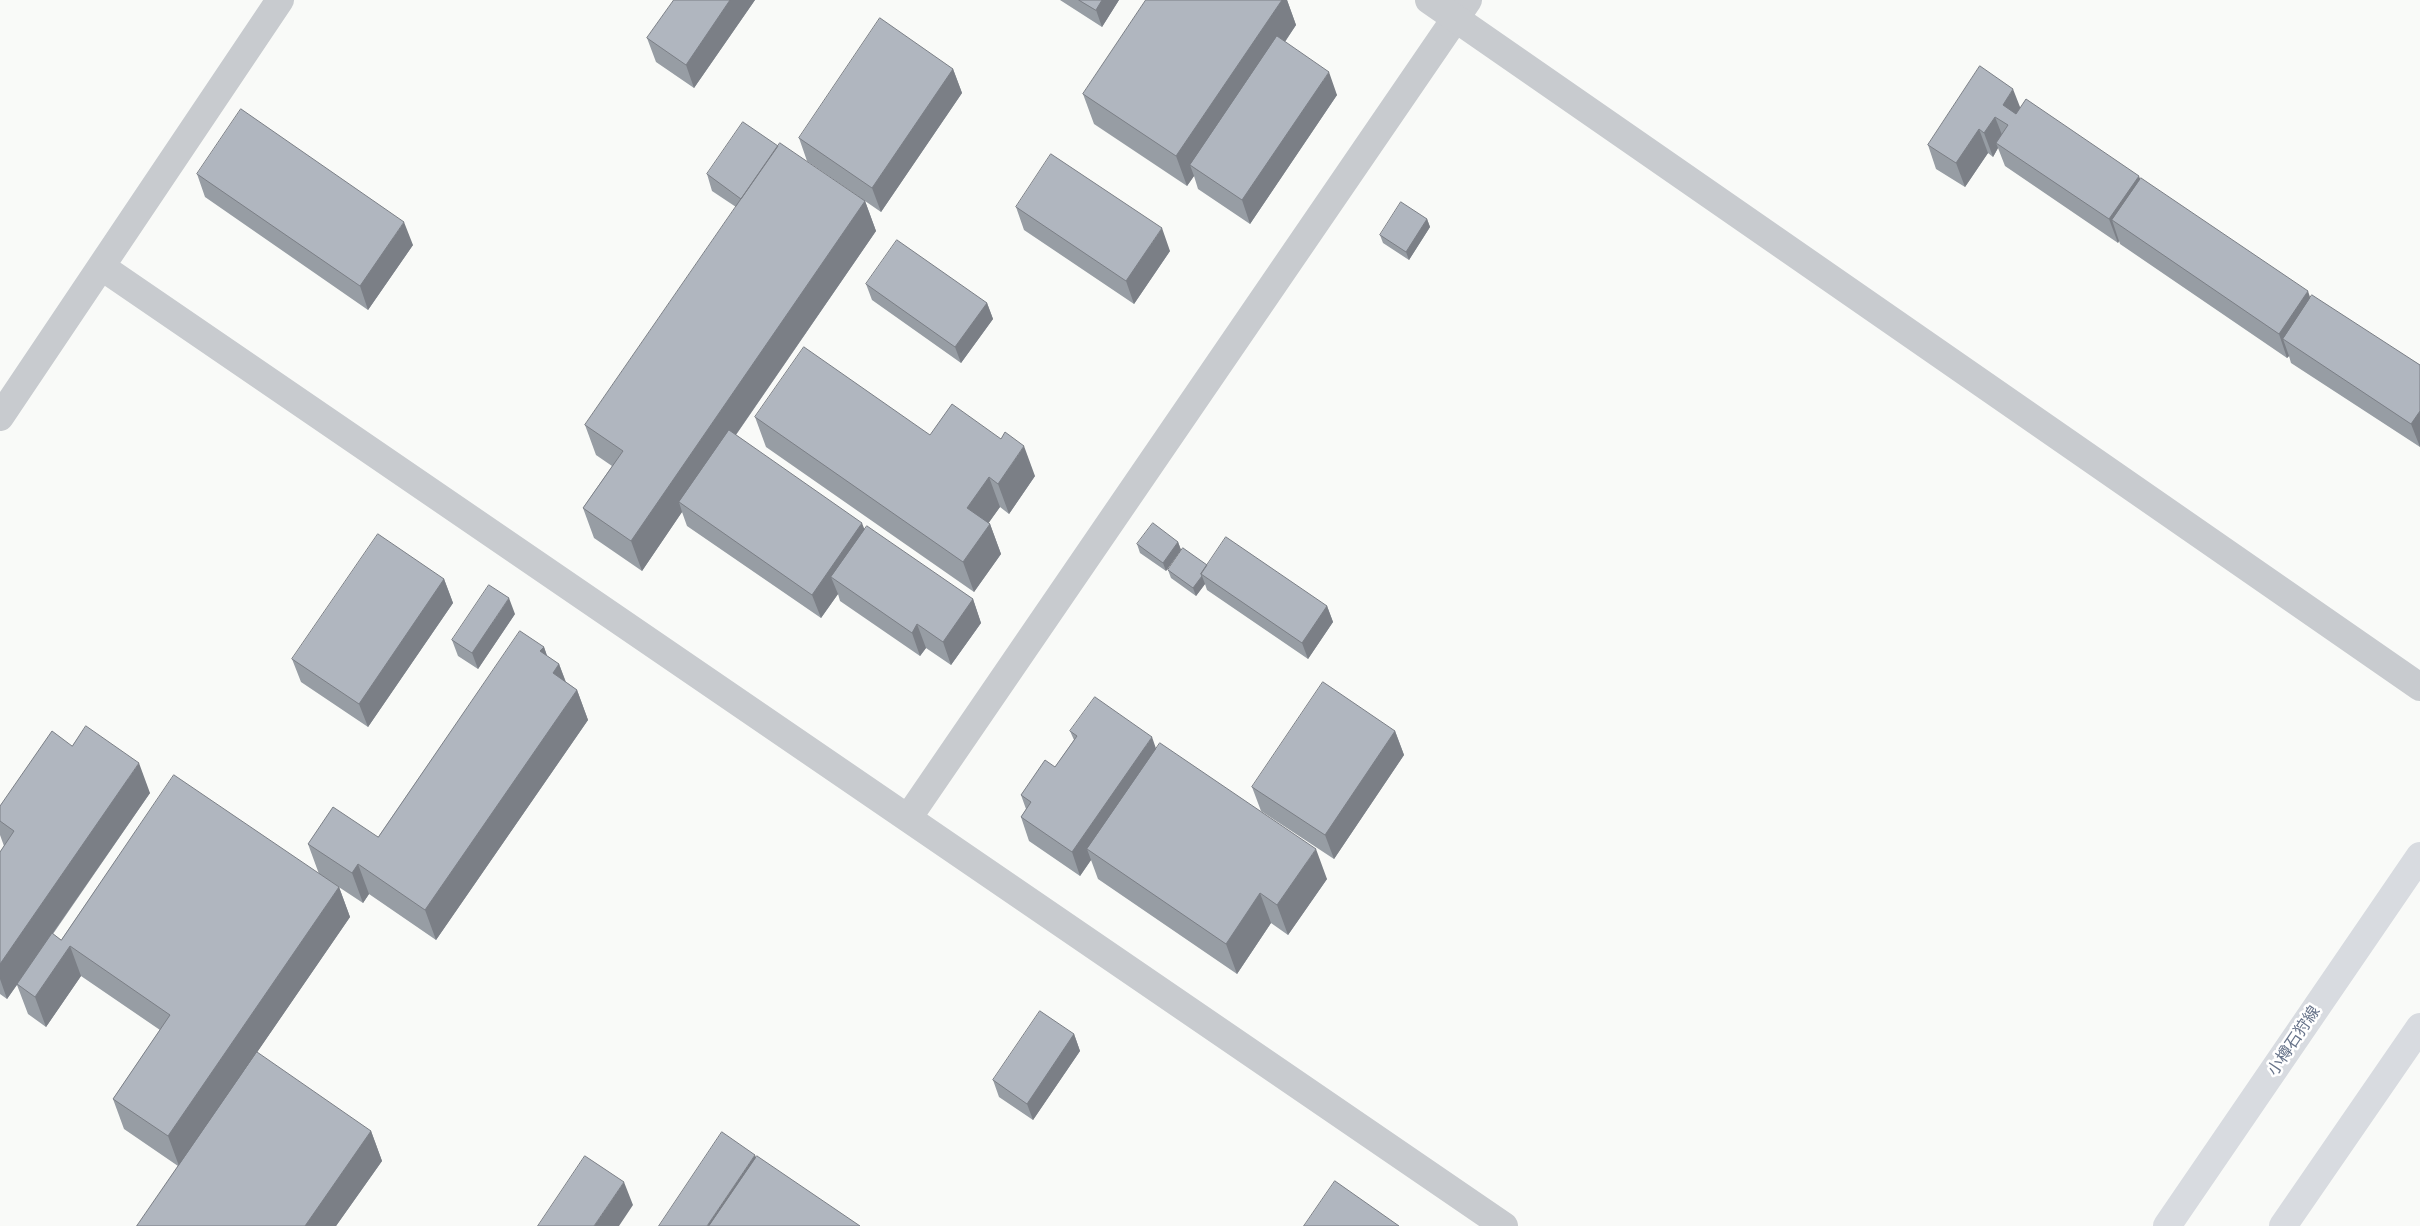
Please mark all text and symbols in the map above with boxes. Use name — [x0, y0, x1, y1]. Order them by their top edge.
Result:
street label: 小樽石狩線 — [2264, 1002, 2324, 1080]

